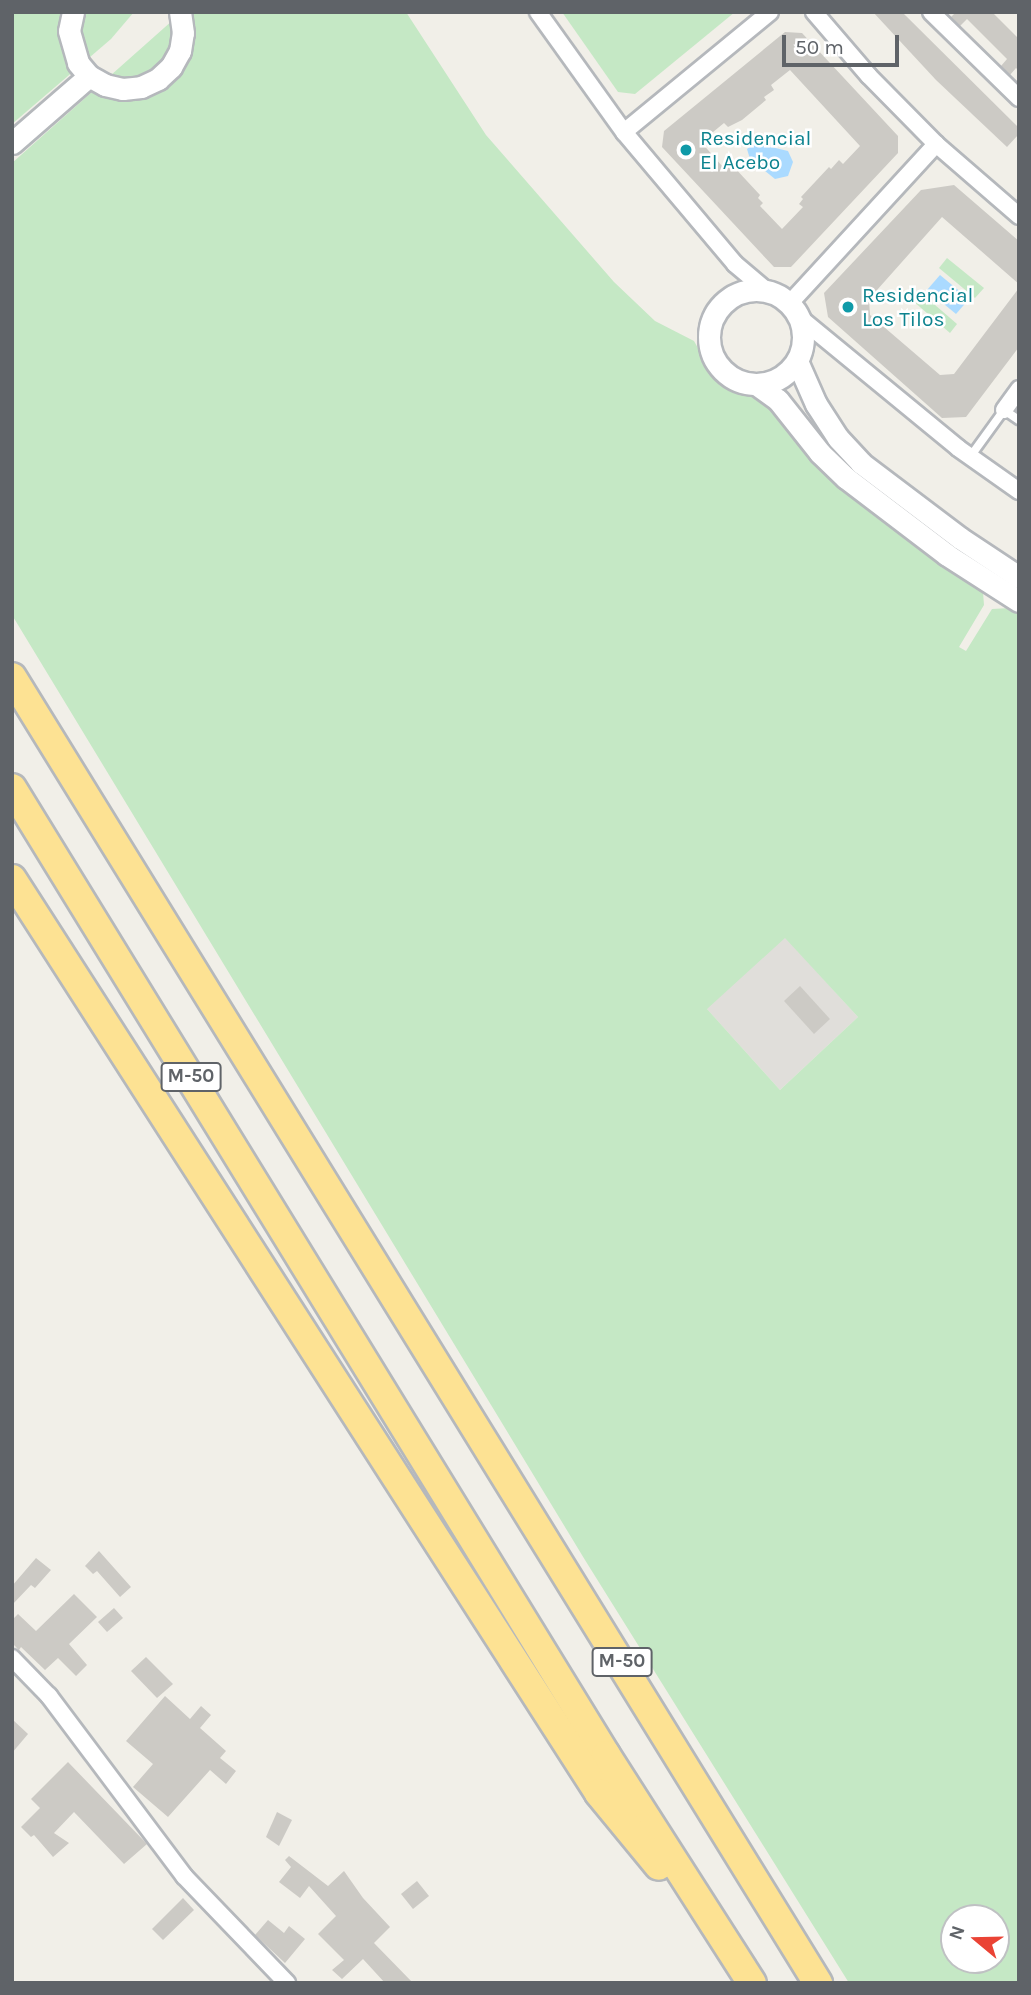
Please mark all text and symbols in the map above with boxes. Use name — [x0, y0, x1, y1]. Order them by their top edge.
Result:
scale bar — [786, 21, 903, 65]
text: 50 m — [795, 35, 844, 59]
place label: Residencial El Acebo — [700, 125, 811, 175]
marker: Residencial El Acebo — [678, 142, 694, 158]
place label: Residencial Los Tilos — [862, 282, 973, 332]
marker: Residencial Los Tilos — [840, 299, 856, 315]
road number: M-50 — [160, 1062, 222, 1092]
road number: M-50 — [590, 1646, 654, 1678]
north arrow — [940, 1904, 1010, 1974]
text: N — [944, 1923, 970, 1943]

